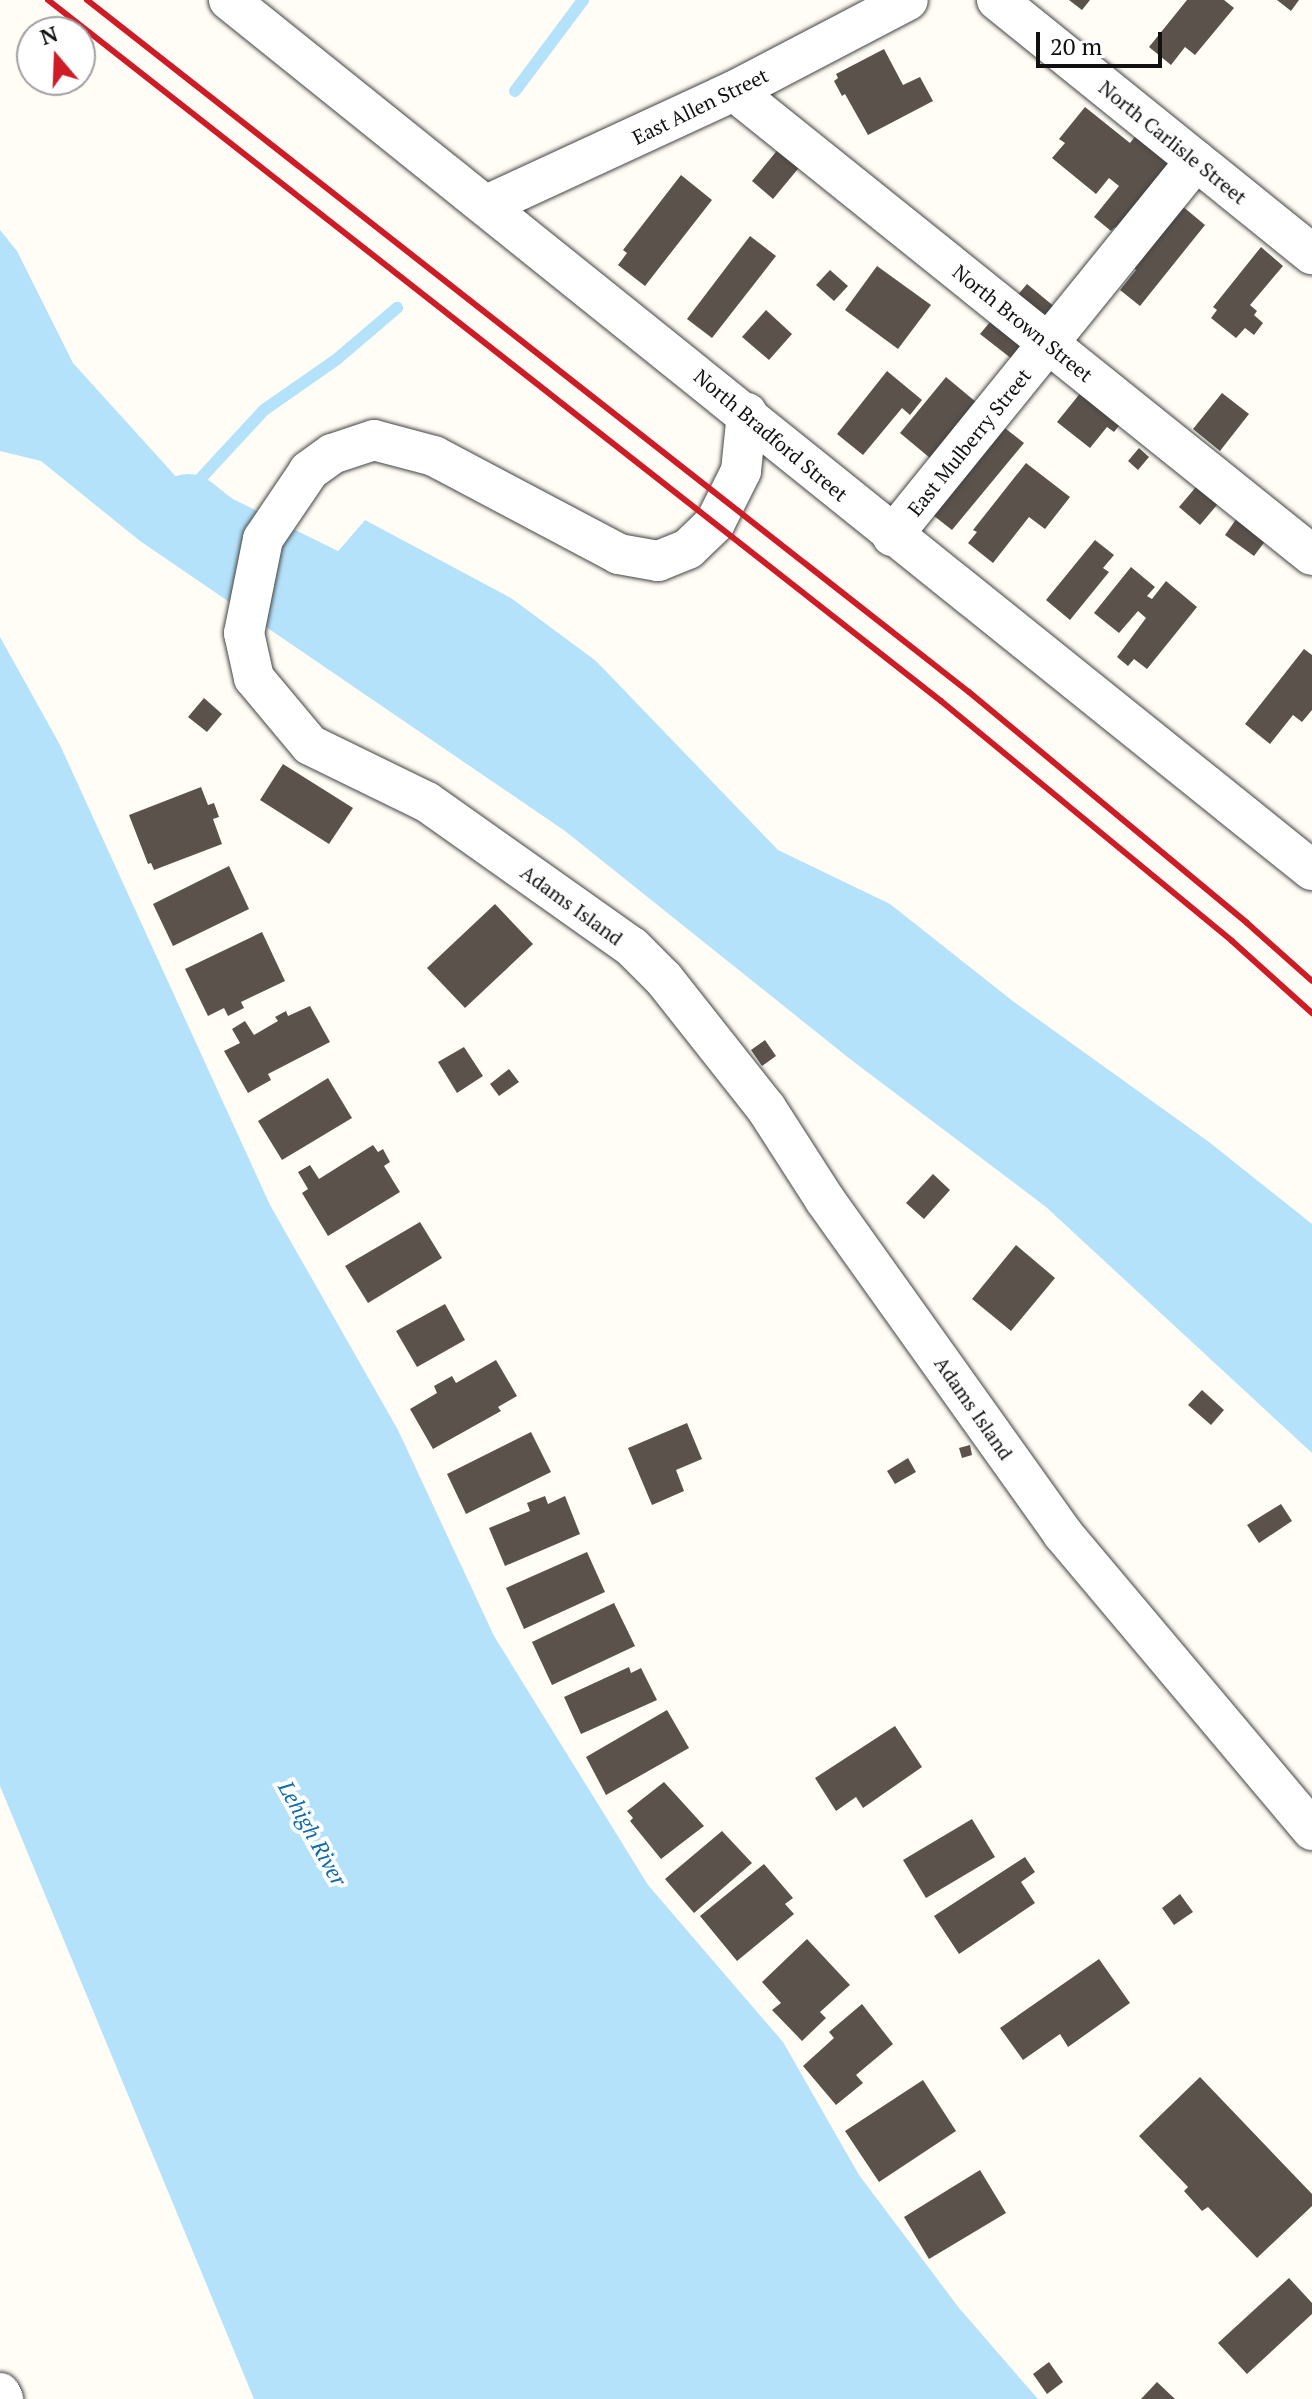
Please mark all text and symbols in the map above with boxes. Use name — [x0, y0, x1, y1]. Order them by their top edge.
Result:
north arrow — [16, 16, 96, 96]
scale bar — [1040, 16, 1166, 66]
text: N — [36, 18, 61, 51]
text: 20 m — [1050, 30, 1102, 62]
street label: East Allen Street — [628, 63, 772, 149]
street label: North Carlisle Street — [1094, 75, 1252, 209]
street label: North Brown Street — [948, 259, 1098, 387]
street label: North Bradford Street — [689, 364, 853, 506]
street label: East Mulberry Street — [902, 364, 1036, 520]
street label: Adams Island — [516, 860, 628, 950]
street label: Adams Island — [930, 1352, 1018, 1464]
water label: Lehigh River — [273, 1776, 353, 1890]

